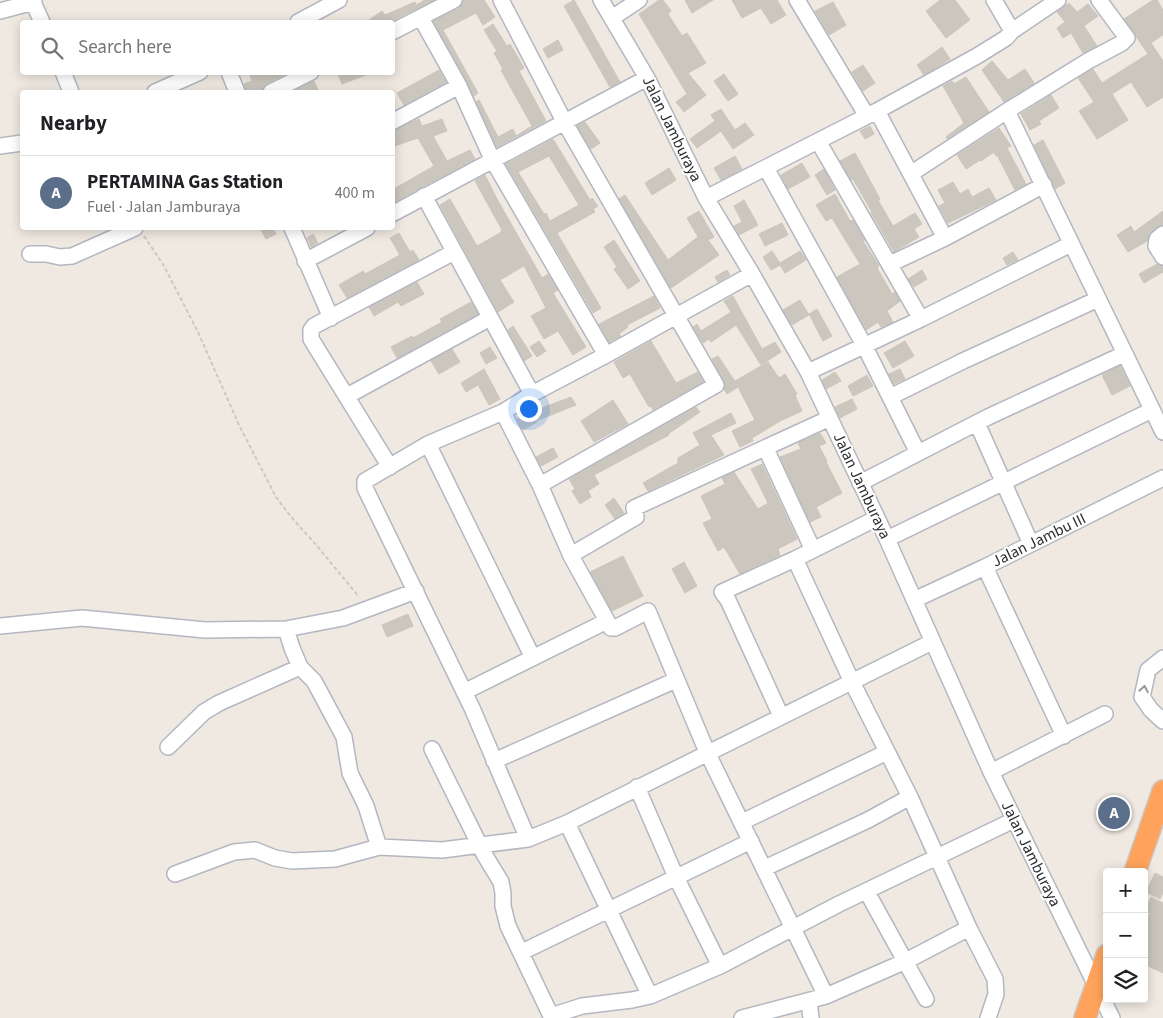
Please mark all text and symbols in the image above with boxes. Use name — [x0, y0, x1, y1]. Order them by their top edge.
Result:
search box — [20, 20, 395, 75]
icon: search — [38, 34, 66, 62]
text: Search here — [78, 34, 172, 61]
street label: Jalan Jamburaya — [637, 73, 707, 185]
text: Nearby — [40, 108, 107, 138]
text: PERTAMINA Gas Station — [87, 169, 283, 196]
text: A — [51, 182, 61, 204]
text: 400 m — [335, 182, 375, 204]
text: Fuel · Jalan Jamburaya — [87, 196, 241, 218]
your location — [516, 396, 542, 422]
street label: Jalan Jamburaya — [828, 429, 896, 543]
street label: Jalan Jambu III — [988, 508, 1090, 572]
one-way arrow — [1139, 685, 1149, 694]
pin: A — [1098, 794, 1130, 832]
street label: Jalan Jamburaya — [996, 798, 1066, 910]
map controls — [1103, 868, 1148, 1003]
button: + — [1103, 868, 1148, 913]
button: − — [1103, 913, 1148, 958]
button: layers — [1103, 958, 1148, 1003]

